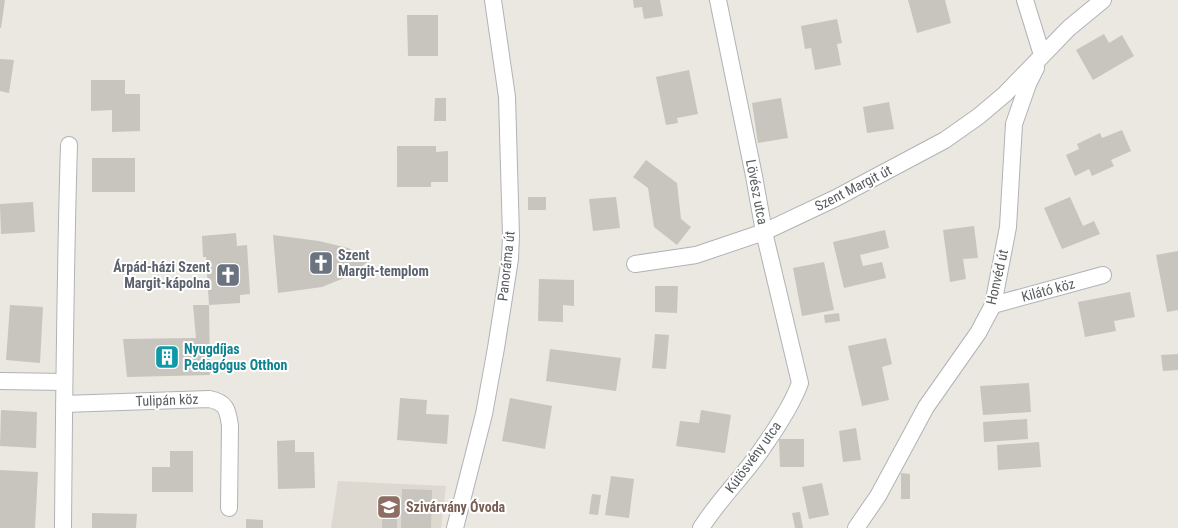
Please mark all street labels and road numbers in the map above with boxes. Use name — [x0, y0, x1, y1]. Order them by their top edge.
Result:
street label: Lövész utca — [743, 158, 771, 226]
street label: Szent Margit út — [812, 162, 894, 214]
street label: Panoráma út — [494, 230, 518, 302]
street label: Honvéd út — [983, 248, 1011, 306]
street label: Kilátó köz — [1020, 275, 1076, 305]
street label: Tulipán köz — [135, 391, 199, 409]
street label: Kútösvény utca — [722, 418, 784, 496]

